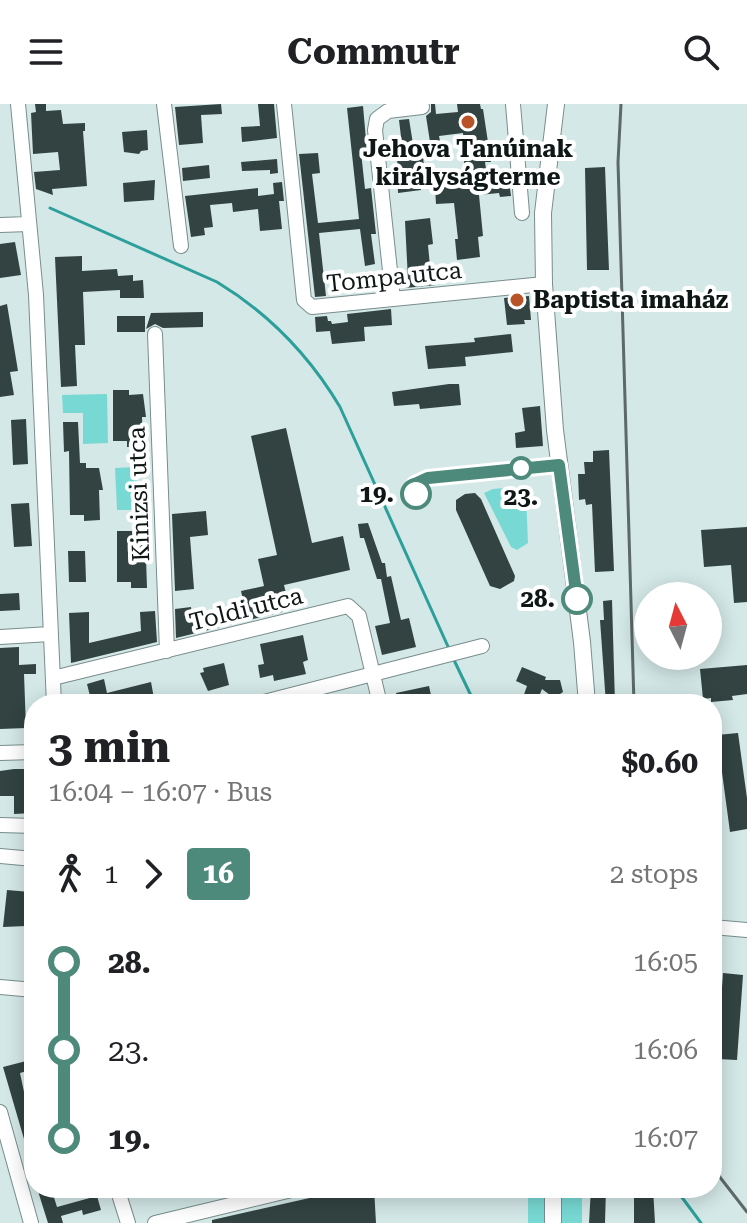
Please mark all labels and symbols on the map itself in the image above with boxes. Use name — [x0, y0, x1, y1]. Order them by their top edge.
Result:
marker: Jehova Tanúinak királyságterme — [459, 113, 477, 131]
place label: Jehova Tanúinak királyságterme — [363, 135, 573, 191]
street label: Tompa utca — [325, 256, 463, 298]
place label: Baptista imaház — [533, 286, 728, 314]
marker: Baptista imaház — [508, 291, 526, 309]
street label: Kinizsi utca — [123, 426, 155, 562]
marker: 23. — [510, 457, 532, 479]
marker: 19. — [401, 479, 431, 509]
place label: 19. — [360, 480, 394, 508]
place label: 23. — [504, 483, 538, 511]
street label: Toldi utca — [186, 581, 306, 637]
north arrow — [634, 582, 722, 670]
marker: 28. — [562, 584, 592, 614]
place label: 28. — [521, 585, 555, 613]

